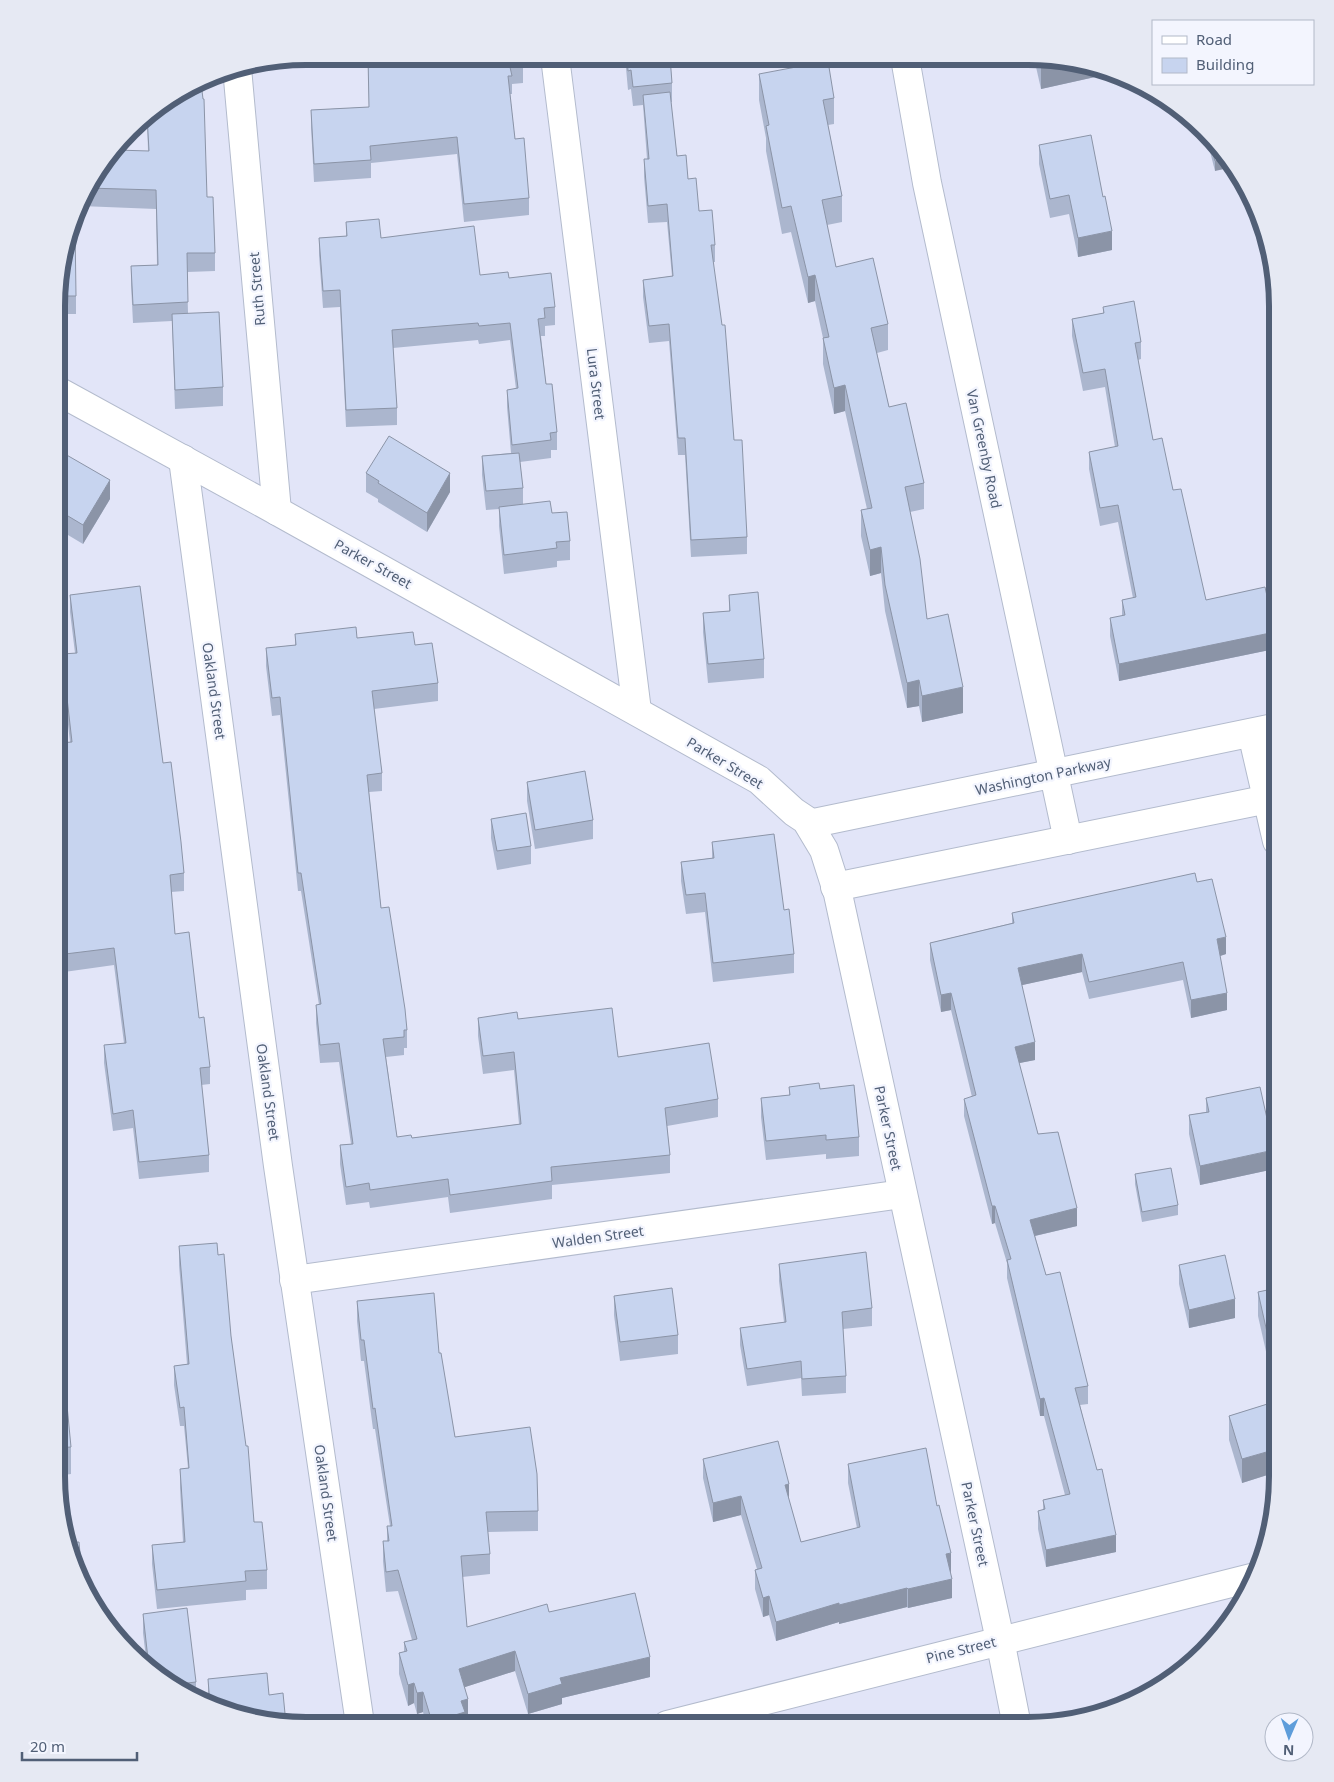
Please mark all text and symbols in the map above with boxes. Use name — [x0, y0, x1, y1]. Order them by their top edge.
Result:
legend — [1152, 20, 1314, 85]
text: Road — [1196, 29, 1232, 49]
text: Building — [1196, 54, 1254, 74]
street label: Ruth Street — [244, 251, 269, 327]
street label: Lura Street — [583, 347, 610, 421]
street label: Van Greenby Road — [963, 388, 1006, 510]
street label: Parker Street — [331, 534, 415, 593]
street label: Oakland Street — [198, 641, 231, 741]
street label: Parker Street — [684, 732, 767, 793]
street label: Washington Parkway — [973, 752, 1113, 799]
street label: Oakland Street — [252, 1042, 285, 1142]
street label: Parker Street — [870, 1084, 907, 1172]
street label: Walden Street — [551, 1221, 645, 1252]
street label: Oakland Street — [310, 1443, 343, 1543]
street label: Parker Street — [957, 1480, 994, 1568]
street label: Pine Street — [924, 1632, 998, 1667]
north arrow — [1264, 1712, 1314, 1762]
scale bar — [22, 1730, 138, 1762]
text: 20 m — [30, 1736, 65, 1756]
text: N — [1283, 1741, 1295, 1760]

